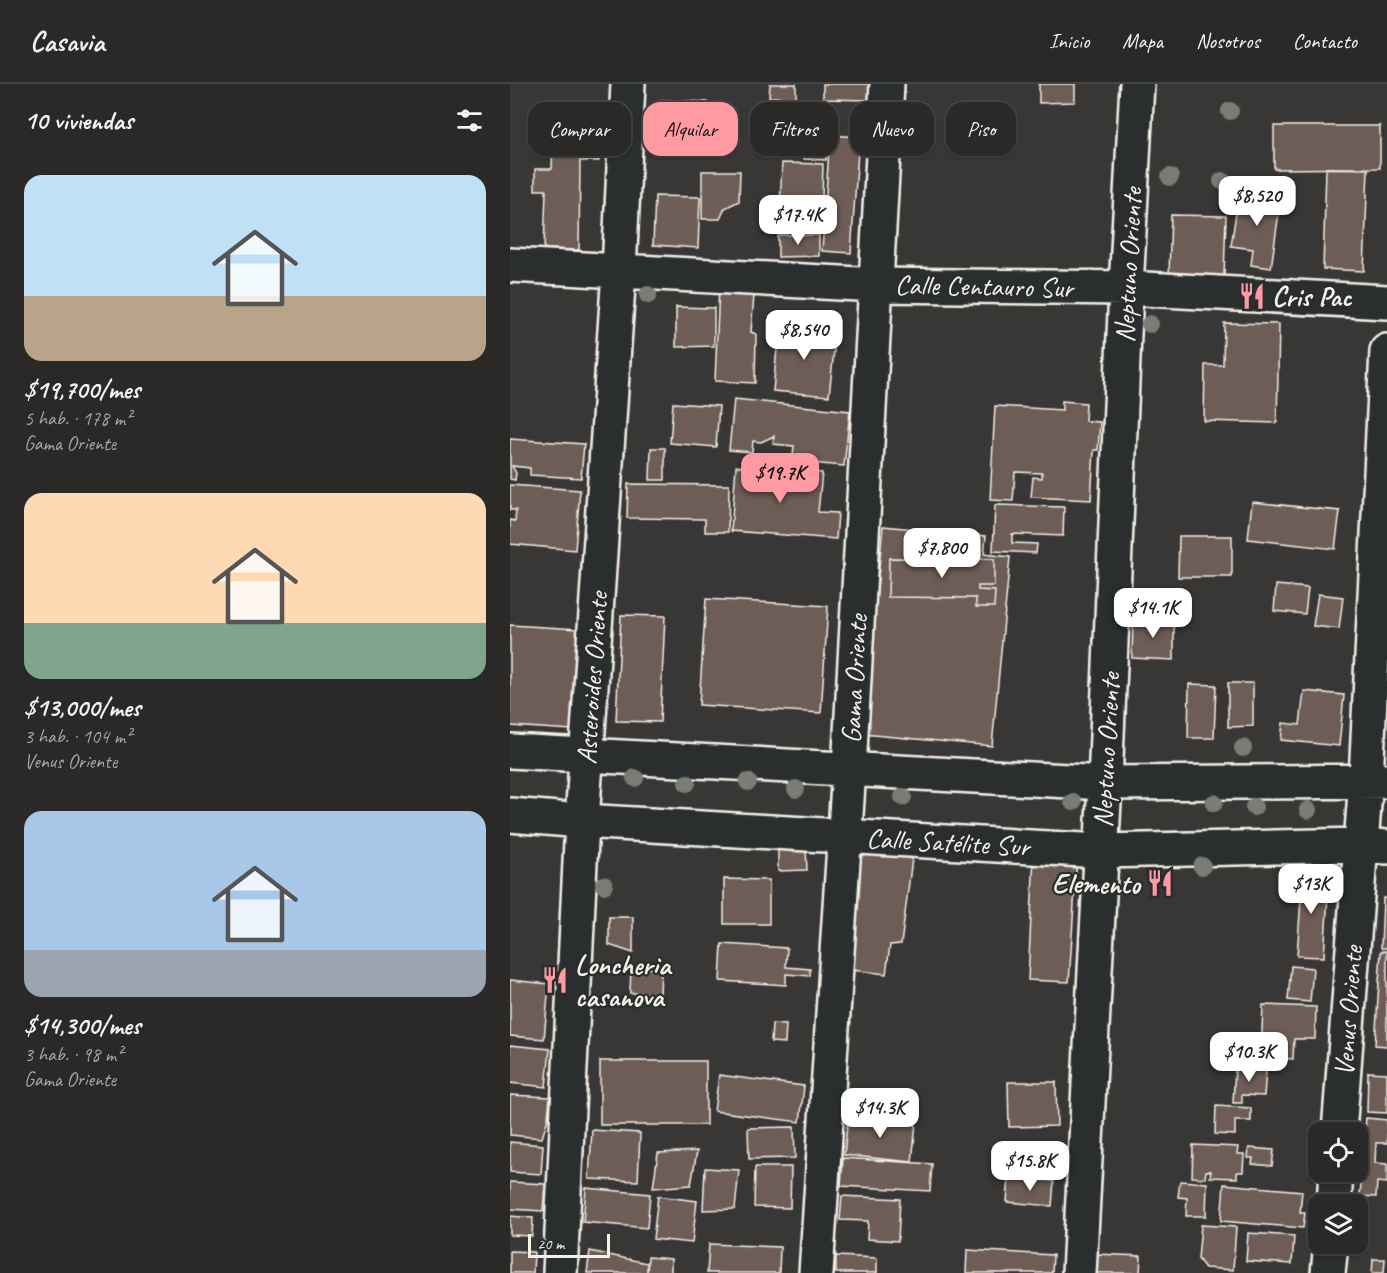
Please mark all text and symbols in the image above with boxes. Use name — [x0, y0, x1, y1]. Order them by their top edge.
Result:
text: Casavia — [30, 24, 104, 59]
text: Inicio — [1049, 28, 1089, 54]
text: Mapa — [1122, 28, 1163, 54]
text: Nosotros — [1196, 28, 1260, 54]
text: Contacto — [1293, 28, 1357, 54]
chip: Comprar — [528, 102, 631, 156]
chip: Alquilar — [643, 102, 738, 156]
chip: Filtros — [750, 102, 838, 156]
chip: Nuevo — [850, 102, 934, 156]
chip: Piso — [946, 102, 1016, 156]
text: 10 viviendas — [24, 104, 133, 137]
icon: filters — [453, 104, 486, 137]
pin: $8,520 — [1208, 176, 1306, 227]
text: $8,520 — [1233, 183, 1281, 208]
street label: Neptuno Oriente — [1106, 185, 1150, 343]
pin: $17.4K — [749, 195, 847, 246]
text: $17.4K — [773, 202, 823, 227]
icon: home — [201, 214, 309, 322]
street label: Calle Centauro Sur — [895, 267, 1075, 305]
place label: Cris Pac — [1272, 279, 1353, 314]
restaurant icon: Cris Pac — [1237, 281, 1267, 311]
pin: $8,540 — [755, 310, 853, 361]
text: $8,540 — [780, 317, 828, 342]
text: $19,700/mes — [24, 373, 140, 406]
text: 5 hab. · 178 m² — [24, 406, 131, 431]
text: Gama Oriente — [24, 431, 116, 456]
pin: $19.7K — [731, 453, 829, 504]
text: $19.7K — [755, 460, 805, 485]
pin: $7,800 — [893, 528, 991, 579]
icon: home — [201, 532, 309, 640]
text: $7,800 — [918, 535, 966, 560]
pin: $14.1K — [1104, 588, 1202, 639]
street label: Asteroides Oriente — [569, 589, 616, 765]
text: $14.1K — [1128, 595, 1178, 620]
street label: Gama Oriente — [833, 612, 875, 744]
street label: Neptuno Oriente — [1084, 670, 1128, 828]
text: $13,000/mes — [24, 691, 141, 724]
text: 3 hab. · 104 m² — [24, 724, 131, 749]
text: Venus Oriente — [24, 749, 117, 774]
street label: Calle Satélite Sur — [865, 820, 1032, 864]
icon: home — [201, 850, 309, 958]
pin: $13K — [1275, 864, 1347, 915]
place label: Elemento — [1052, 866, 1142, 901]
restaurant icon: Elemento — [1145, 868, 1175, 898]
text: $13K — [1292, 871, 1330, 896]
street label: Venus Oriente — [1326, 943, 1370, 1077]
place label: Loncheria casanova — [575, 947, 673, 1014]
restaurant icon: Loncheria casanova — [540, 965, 570, 995]
text: $14,300/mes — [24, 1009, 141, 1042]
pin: $10.3K — [1200, 1032, 1298, 1083]
text: $10.3K — [1224, 1039, 1274, 1064]
text: 3 hab. · 98 m² — [24, 1042, 122, 1067]
text: Gama Oriente — [24, 1067, 116, 1092]
pin: $14.3K — [831, 1088, 929, 1139]
text: $14.3K — [855, 1095, 905, 1120]
map controls — [1308, 1122, 1368, 1254]
button: locate — [1308, 1122, 1368, 1182]
pin: $15.8K — [981, 1141, 1079, 1192]
text: $15.8K — [1005, 1148, 1055, 1173]
button: layers — [1308, 1194, 1368, 1254]
scale bar — [528, 1231, 610, 1258]
text: 20 m — [537, 1234, 564, 1254]

